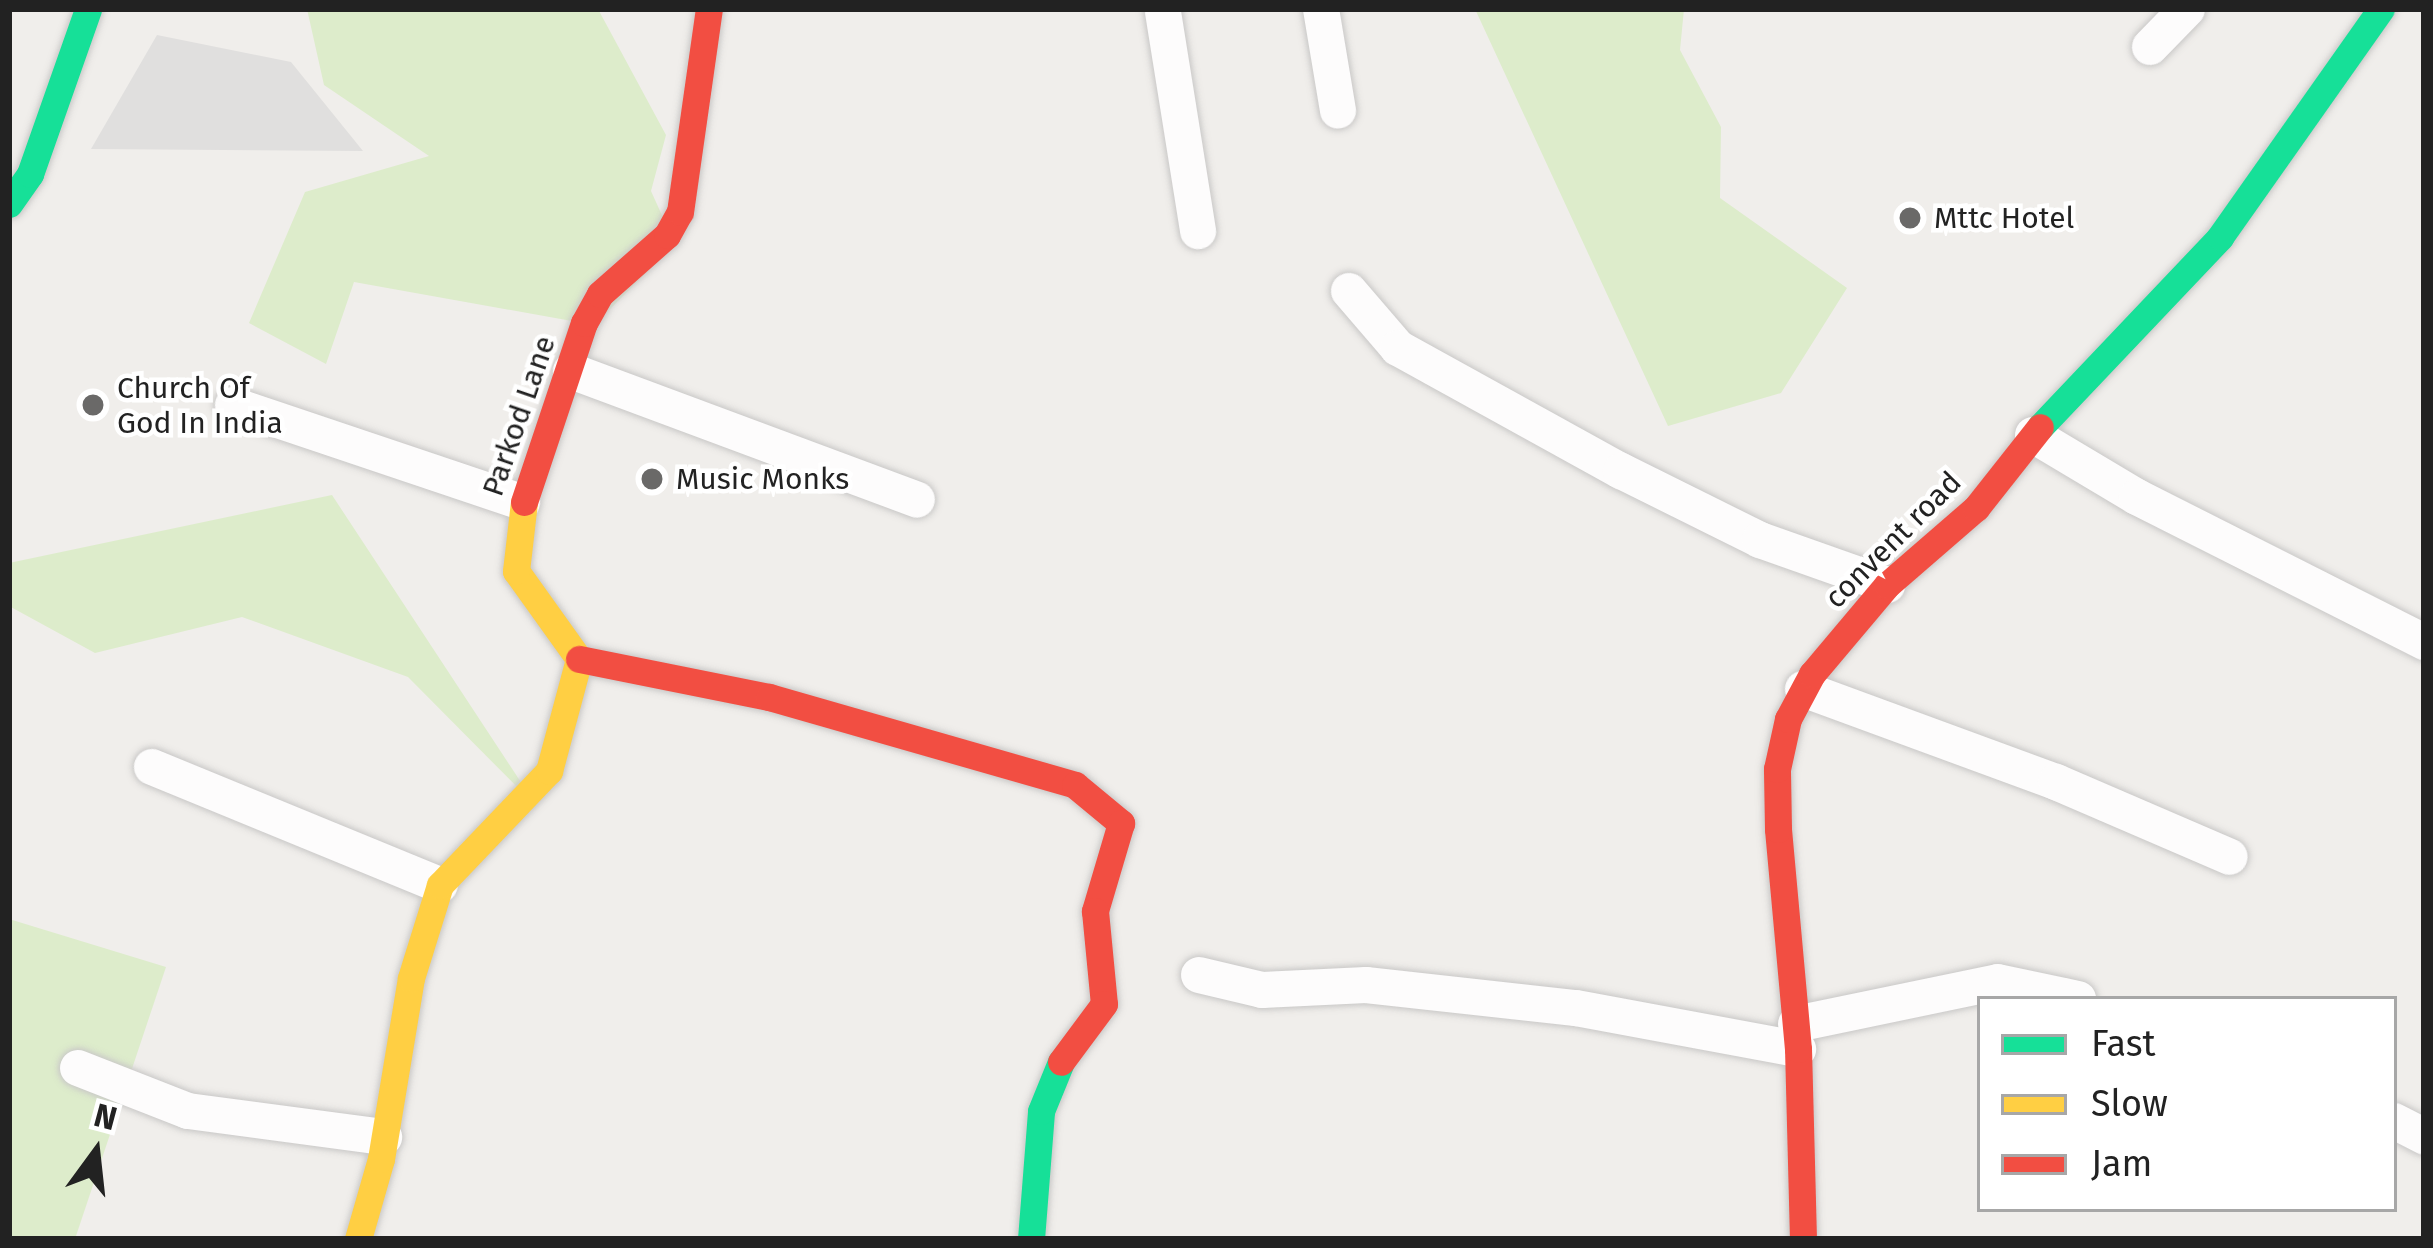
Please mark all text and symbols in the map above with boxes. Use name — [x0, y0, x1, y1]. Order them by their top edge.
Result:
place label: Mttc Hotel — [1934, 200, 2074, 236]
marker: Mttc Hotel — [1897, 205, 1923, 231]
street label: Parkod Lane — [475, 331, 563, 501]
place label: Church Of God In India — [117, 370, 283, 440]
marker: Church Of God In India — [80, 392, 106, 418]
place label: Music Monks — [676, 461, 849, 497]
street label: convent road — [1817, 464, 1969, 616]
marker: Music Monks — [639, 466, 665, 492]
legend — [1977, 996, 2397, 1212]
text: Fast — [2091, 1022, 2156, 1066]
text: Slow — [2091, 1082, 2168, 1126]
north arrow — [36, 1092, 156, 1212]
text: N — [90, 1095, 121, 1139]
text: Jam — [2091, 1142, 2152, 1186]

